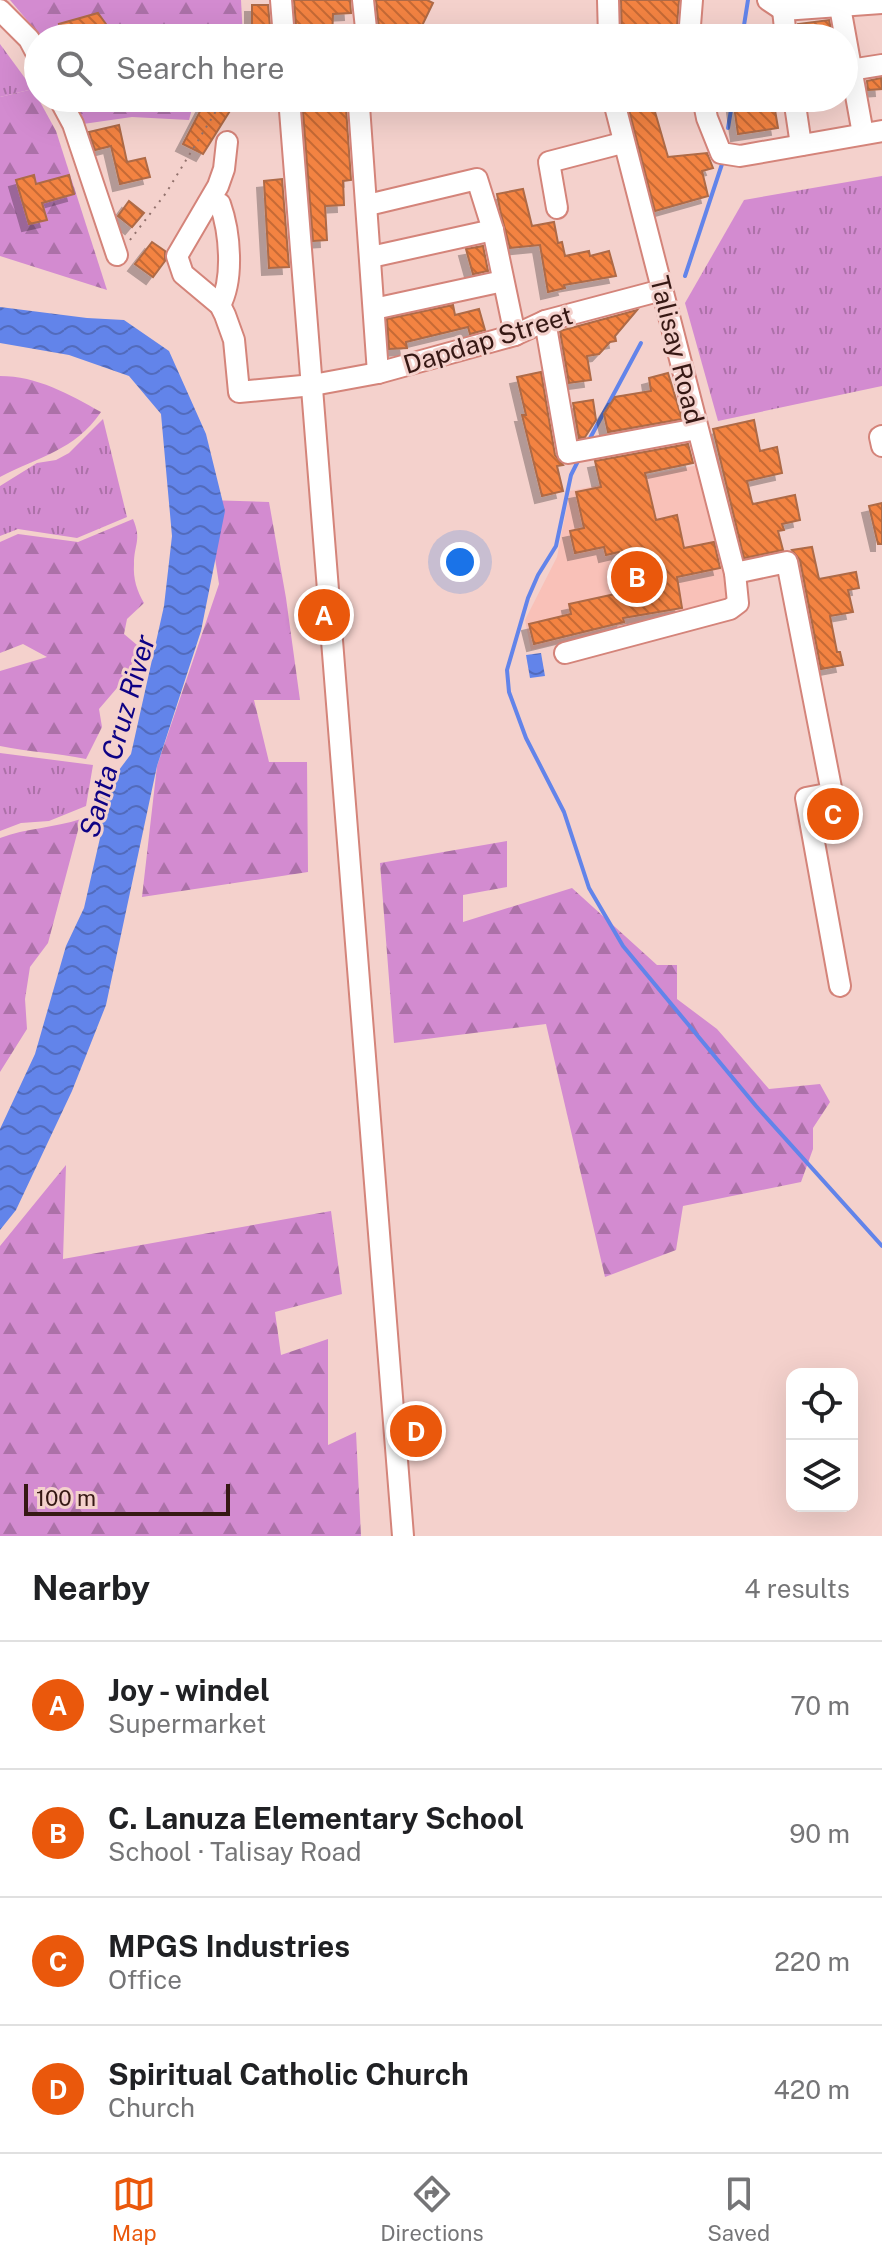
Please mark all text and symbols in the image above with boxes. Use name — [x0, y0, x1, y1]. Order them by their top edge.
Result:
search box — [24, 24, 858, 112]
icon: search — [52, 46, 96, 90]
text: Search here — [116, 50, 284, 86]
street label: Talisay Road — [644, 273, 711, 427]
street label: Dapdap Street — [399, 299, 576, 380]
your location — [440, 542, 480, 582]
pin: B — [611, 547, 663, 607]
pin: A — [298, 585, 350, 645]
water label: Santa Cruz River — [72, 630, 161, 841]
pin: C — [807, 784, 859, 844]
map controls — [786, 1368, 858, 1512]
button: locate — [786, 1368, 858, 1440]
pin: D — [390, 1401, 442, 1461]
button: layers — [786, 1440, 858, 1512]
scale bar — [24, 1480, 230, 1516]
text: 100 m — [36, 1485, 96, 1511]
text: Nearby — [32, 1568, 150, 1608]
text: 4 results — [744, 1573, 850, 1604]
text: Joy - windel — [108, 1672, 270, 1708]
text: A — [49, 1690, 67, 1721]
text: 70 m — [790, 1690, 850, 1721]
text: Supermarket — [108, 1708, 266, 1739]
text: C. Lanuza Elementary School — [108, 1800, 524, 1836]
text: B — [49, 1818, 67, 1849]
text: 90 m — [789, 1818, 850, 1849]
text: School · Talisay Road — [108, 1836, 361, 1867]
text: MPGS Industries — [108, 1928, 350, 1964]
text: C — [49, 1946, 67, 1977]
text: 220 m — [774, 1946, 850, 1977]
text: Office — [108, 1964, 182, 1995]
text: Spiritual Catholic Church — [108, 2056, 469, 2092]
text: D — [49, 2074, 67, 2105]
text: 420 m — [773, 2074, 850, 2105]
text: Church — [108, 2092, 195, 2123]
tab: Map — [112, 2172, 157, 2246]
tab: Directions — [380, 2172, 484, 2246]
tab: Saved — [707, 2172, 770, 2246]

